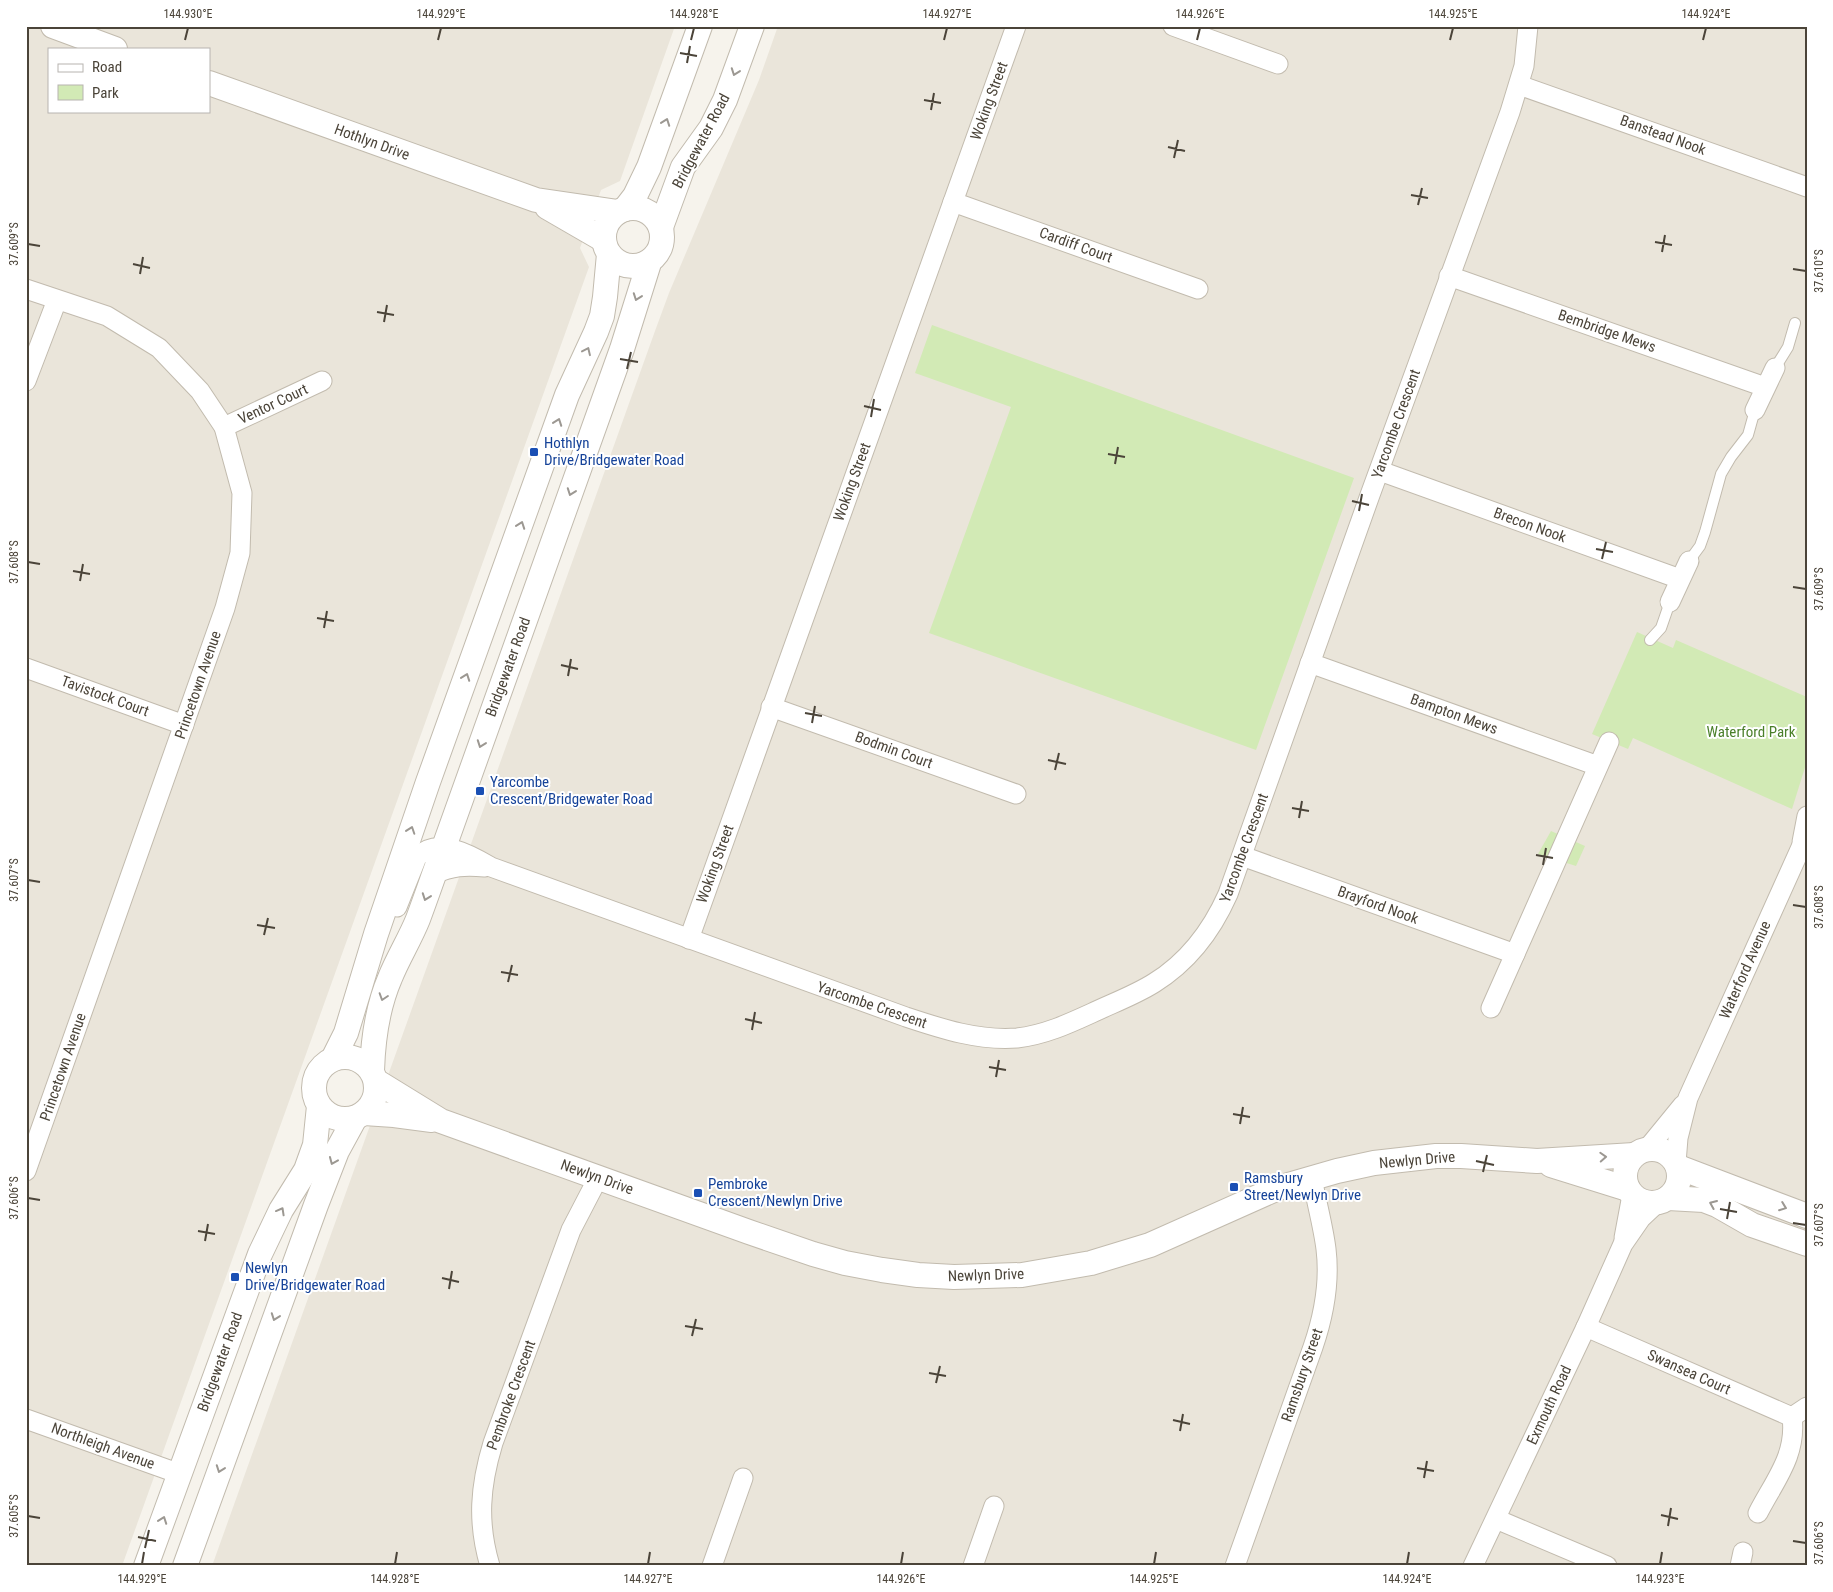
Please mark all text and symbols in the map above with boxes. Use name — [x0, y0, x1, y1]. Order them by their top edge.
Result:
text: 144.930°E — [163, 7, 213, 21]
text: 144.929°E — [416, 7, 466, 21]
text: 144.928°E — [669, 7, 719, 21]
text: 144.927°E — [922, 7, 972, 21]
text: 144.926°E — [1175, 7, 1225, 21]
text: 144.925°E — [1428, 7, 1478, 21]
text: 144.924°E — [1681, 7, 1731, 21]
legend — [48, 48, 210, 112]
text: Road — [92, 58, 122, 76]
street label: Woking Street — [966, 59, 1012, 143]
one-way arrow — [731, 67, 741, 76]
text: Park — [92, 84, 119, 102]
street label: Bridgewater Road — [668, 91, 734, 191]
street label: Banstead Nook — [1618, 111, 1709, 159]
one-way arrow — [660, 118, 670, 126]
street label: Hothlyn Drive — [332, 120, 412, 164]
text: 37.609°S — [7, 222, 21, 266]
street label: Cardiff Court — [1037, 223, 1115, 267]
text: 37.610°S — [1812, 249, 1826, 293]
one-way arrow — [633, 292, 643, 301]
street label: Bembridge Mews — [1556, 306, 1658, 356]
one-way arrow — [581, 347, 592, 356]
street label: Yarcombe Crescent — [1368, 367, 1424, 481]
street label: Ventor Court — [235, 380, 311, 428]
one-way arrow — [552, 418, 562, 427]
place label: Hothlyn Drive/Bridgewater Road — [544, 434, 684, 469]
street label: Woking Street — [829, 440, 875, 524]
marker: Hothlyn Drive/Bridgewater Road — [528, 446, 540, 458]
one-way arrow — [566, 487, 576, 496]
street label: Brecon Nook — [1491, 504, 1569, 547]
one-way arrow — [515, 521, 525, 529]
text: 37.608°S — [7, 540, 21, 584]
text: 37.609°S — [1812, 567, 1826, 611]
street label: Bridgewater Road — [482, 615, 534, 719]
street label: Princetown Avenue — [171, 629, 225, 741]
street label: Tavistock Court — [59, 672, 151, 720]
one-way arrow — [460, 674, 470, 682]
street label: Bampton Mews — [1408, 690, 1500, 738]
park label: Waterford Park — [1707, 723, 1796, 741]
street label: Bodmin Court — [853, 728, 935, 772]
one-way arrow — [477, 739, 487, 748]
place label: Yarcombe Crescent/Bridgewater Road — [490, 773, 653, 808]
marker: Yarcombe Crescent/Bridgewater Road — [474, 785, 486, 797]
street label: Yarcombe Crescent — [1216, 791, 1272, 905]
street label: Woking Street — [692, 822, 738, 906]
one-way arrow — [406, 827, 416, 835]
text: 37.607°S — [7, 858, 21, 902]
street label: Brayford Nook — [1335, 882, 1421, 928]
text: 37.608°S — [1812, 885, 1826, 929]
one-way arrow — [422, 892, 432, 901]
street label: Waterford Avenue — [1715, 918, 1775, 1022]
street label: Yarcombe Crescent — [815, 978, 929, 1032]
one-way arrow — [379, 993, 389, 1001]
street label: Princetown Avenue — [36, 1011, 90, 1123]
street label: Newlyn Drive — [1378, 1148, 1456, 1172]
one-way arrow — [1600, 1152, 1608, 1163]
street label: Newlyn Drive — [558, 1155, 636, 1199]
one-way arrow — [329, 1156, 340, 1165]
place label: Ramsbury Street/Newlyn Drive — [1244, 1169, 1361, 1204]
place label: Pembroke Crescent/Newlyn Drive — [708, 1175, 842, 1210]
text: 37.606°S — [7, 1176, 21, 1220]
marker: Ramsbury Street/Newlyn Drive — [1228, 1181, 1240, 1193]
marker: Pembroke Crescent/Newlyn Drive — [692, 1187, 704, 1199]
one-way arrow — [1709, 1199, 1718, 1210]
one-way arrow — [1778, 1200, 1787, 1211]
text: 37.607°S — [1812, 1203, 1826, 1247]
one-way arrow — [275, 1207, 285, 1216]
place label: Newlyn Drive/Bridgewater Road — [245, 1259, 385, 1294]
street label: Newlyn Drive — [948, 1265, 1024, 1285]
marker: Newlyn Drive/Bridgewater Road — [229, 1271, 241, 1283]
street label: Bridgewater Road — [194, 1310, 246, 1414]
one-way arrow — [271, 1312, 281, 1320]
street label: Ramsbury Street — [1278, 1326, 1326, 1424]
street label: Pembroke Crescent — [483, 1338, 539, 1452]
street label: Swansea Court — [1645, 1346, 1733, 1398]
street label: Exmouth Road — [1523, 1363, 1575, 1447]
street label: Northleigh Avenue — [49, 1419, 157, 1473]
one-way arrow — [216, 1465, 226, 1473]
text: 37.605°S — [7, 1494, 21, 1538]
one-way arrow — [157, 1516, 167, 1525]
text: 37.606°S — [1812, 1521, 1826, 1565]
text: 144.929°E — [117, 1572, 167, 1586]
text: 144.928°E — [370, 1572, 420, 1586]
text: 144.927°E — [623, 1572, 673, 1586]
text: 144.926°E — [876, 1572, 926, 1586]
text: 144.925°E — [1129, 1572, 1179, 1586]
text: 144.924°E — [1382, 1572, 1432, 1586]
text: 144.923°E — [1635, 1572, 1685, 1586]

